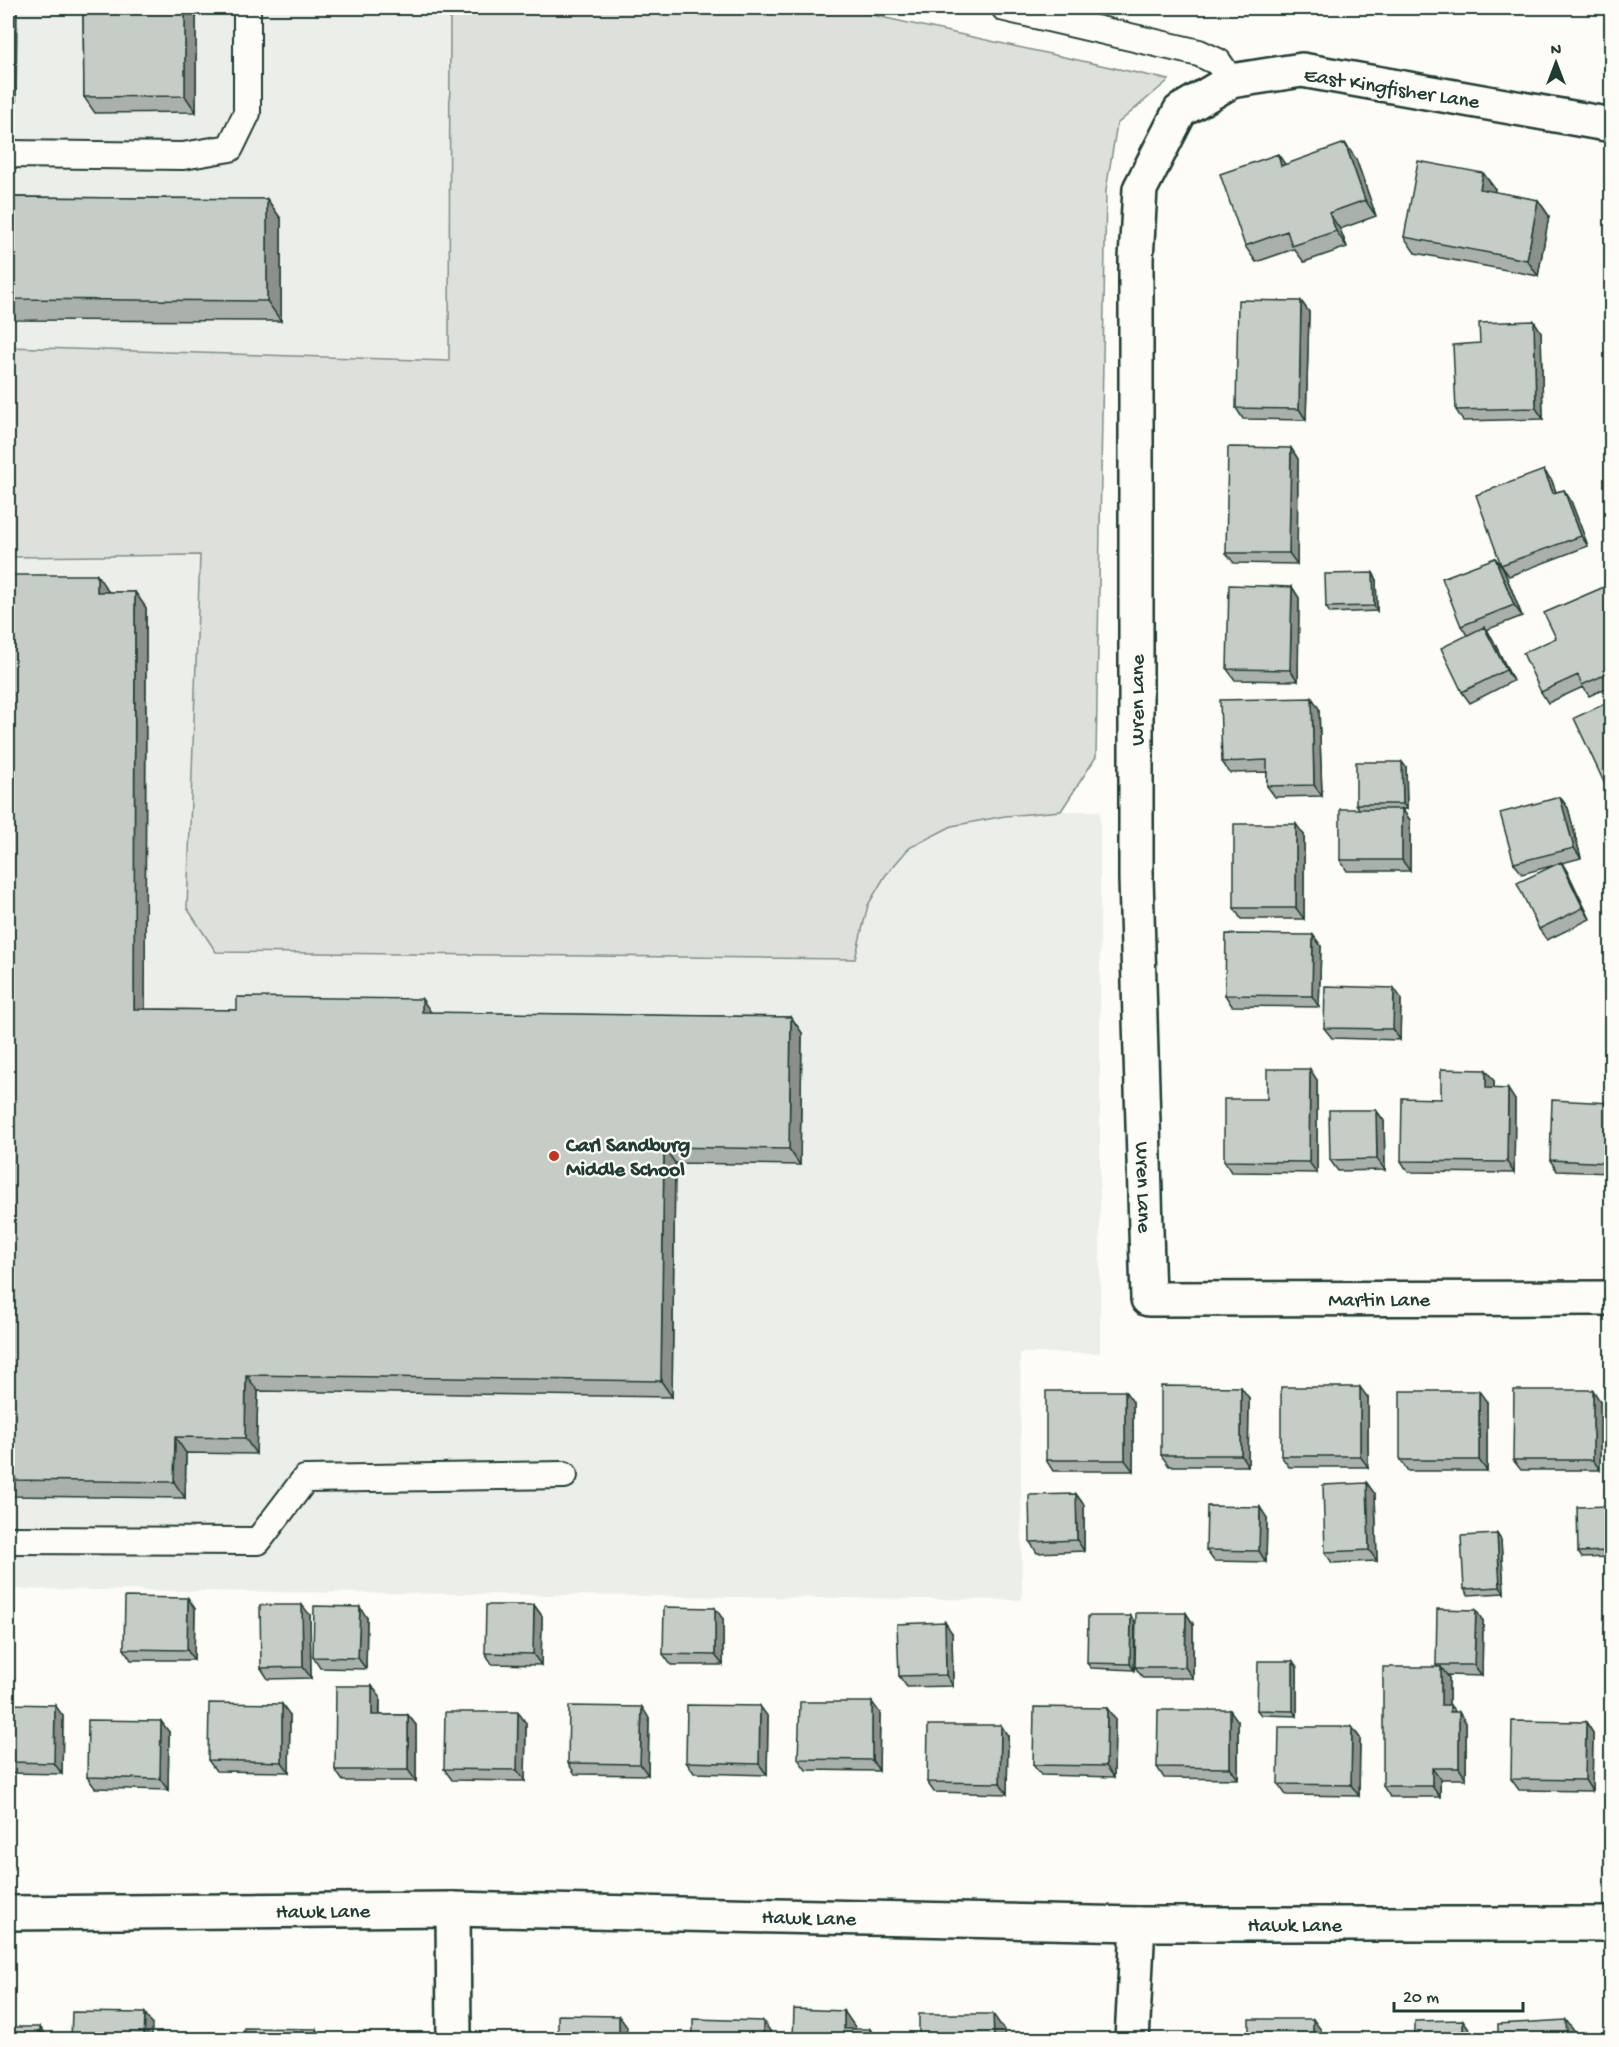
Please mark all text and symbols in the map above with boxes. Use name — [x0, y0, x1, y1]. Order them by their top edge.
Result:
north arrow — [1526, 33, 1586, 93]
text: N — [1551, 42, 1562, 61]
street label: East Kingfisher Lane — [1302, 64, 1482, 117]
street label: Wren Lane — [1127, 653, 1152, 746]
place label: Carl Sandburg Middle School — [565, 1135, 690, 1184]
street label: Wren Lane — [1128, 1141, 1155, 1234]
marker: Carl Sandburg Middle School — [547, 1149, 561, 1163]
street label: Martin Lane — [1328, 1289, 1431, 1315]
street label: Hawk Lane — [276, 1901, 372, 1927]
street label: Hawk Lane — [761, 1907, 857, 1934]
street label: Hawk Lane — [1248, 1915, 1343, 1940]
scale bar — [1394, 1975, 1523, 2013]
text: 20 m — [1403, 1988, 1439, 2009]

